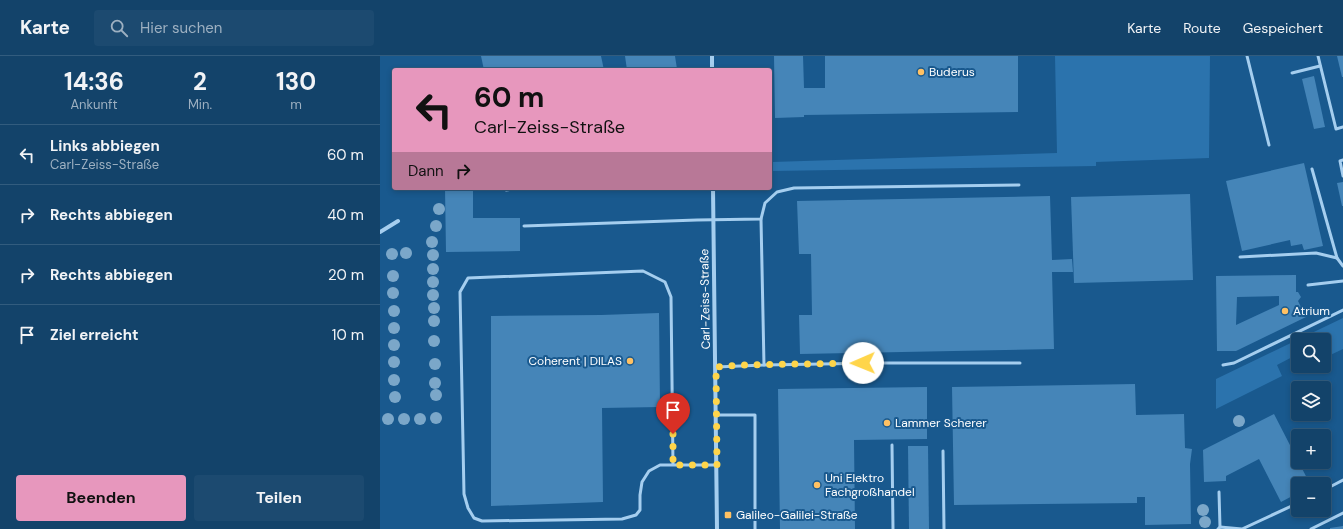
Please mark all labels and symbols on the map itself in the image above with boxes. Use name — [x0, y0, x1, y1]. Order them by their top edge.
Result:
place label: Buderus — [929, 64, 975, 80]
marker: Buderus — [916, 67, 926, 77]
street label: Carl-Zeiss-Straße — [696, 248, 714, 349]
place label: Atrium — [1293, 303, 1330, 319]
marker: Atrium — [1280, 306, 1290, 316]
position arrow — [842, 342, 884, 384]
place label: Coherent | DILAS — [528, 353, 622, 369]
marker: Coherent | DILAS — [625, 356, 635, 366]
pin — [656, 393, 690, 434]
place label: Lammer Scherer — [895, 415, 987, 431]
marker: Lammer Scherer — [882, 418, 892, 428]
place label: Uni Elektro Fachgroßhandel — [825, 470, 915, 500]
marker: Uni Elektro Fachgroßhandel — [812, 480, 822, 490]
place label: Galileo-Galilei-Straße — [736, 507, 858, 523]
marker: Galileo-Galilei-Straße — [723, 510, 733, 520]

